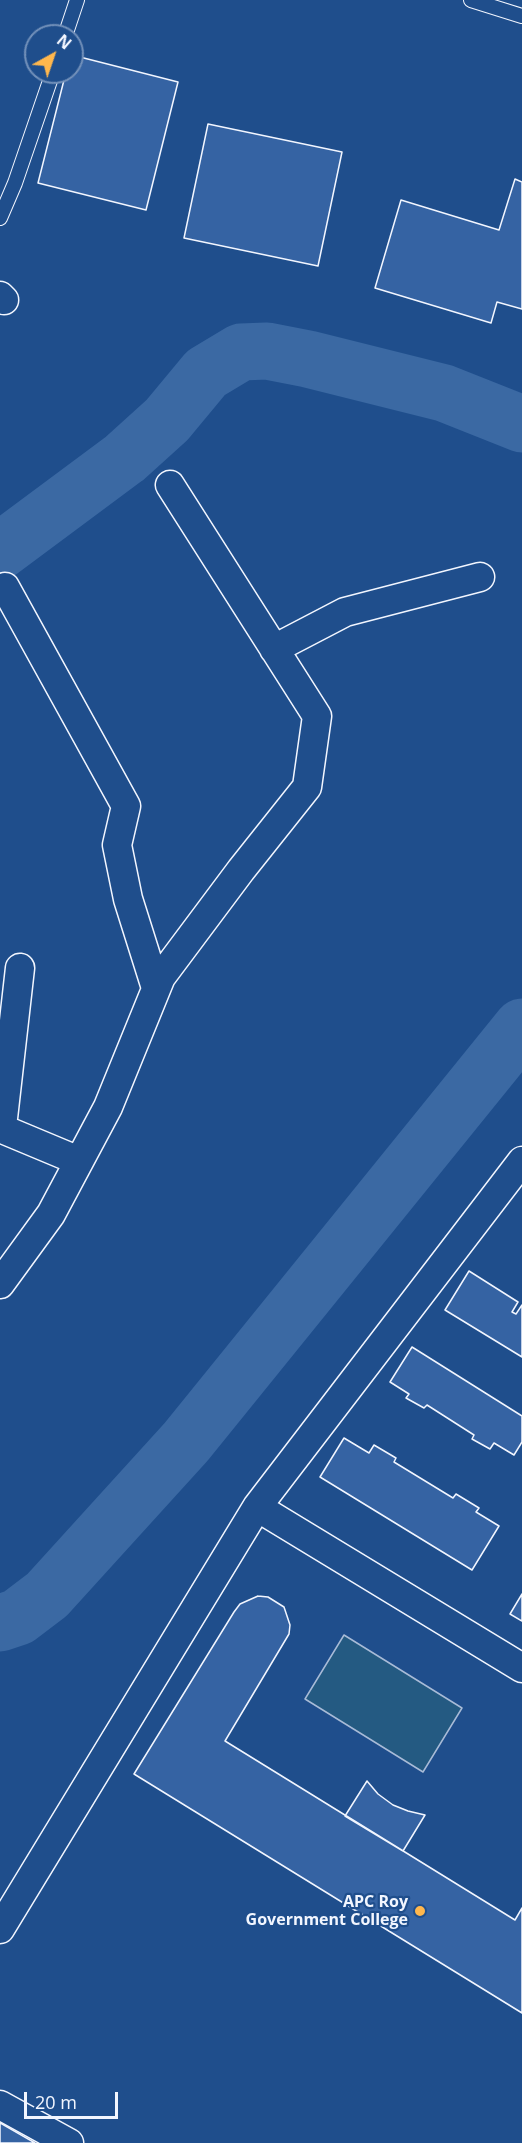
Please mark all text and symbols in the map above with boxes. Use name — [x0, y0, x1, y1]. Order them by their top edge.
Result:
north arrow — [24, 24, 84, 84]
text: N — [52, 29, 76, 54]
place label: APC Roy Government College — [246, 1892, 408, 1930]
marker: APC Roy Government College — [413, 1904, 427, 1918]
scale bar — [27, 2080, 122, 2118]
text: 20 m — [35, 2090, 77, 2114]

